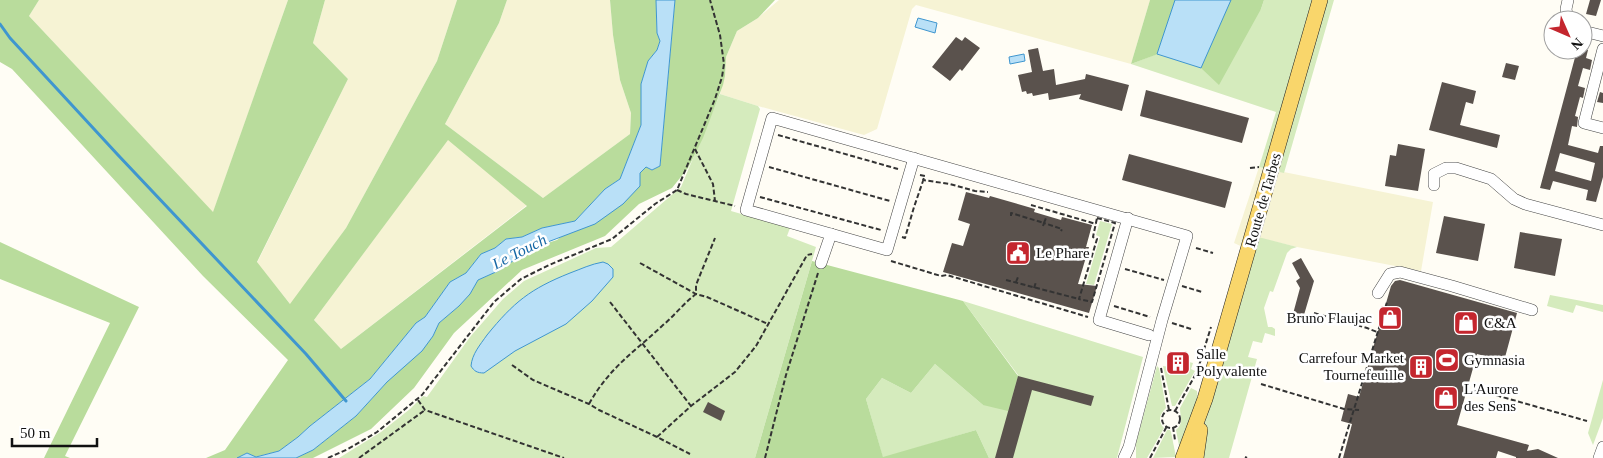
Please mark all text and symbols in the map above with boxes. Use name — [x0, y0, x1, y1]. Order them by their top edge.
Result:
north arrow — [1543, 10, 1593, 60]
text: N — [1568, 35, 1586, 53]
street label: Route de Tarbes — [1242, 151, 1284, 249]
water label: Le Touch — [488, 231, 549, 273]
public building icon: Le Phare — [1005, 240, 1031, 266]
place label: Le Phare — [1036, 245, 1090, 261]
shop icon: Bruno Flaujac — [1377, 305, 1403, 331]
place label: Bruno Flaujac — [1287, 310, 1372, 326]
shop icon: C&A — [1453, 310, 1479, 336]
place label: C&A — [1484, 315, 1517, 331]
place label: Salle Polyvalente — [1196, 346, 1267, 379]
sports icon: Gymnasia — [1434, 347, 1460, 373]
building icon: Salle Polyvalente — [1165, 350, 1191, 376]
place label: Carrefour Market Tournefeuille — [1299, 350, 1405, 383]
place label: Gymnasia — [1464, 352, 1525, 368]
building icon: Carrefour Market Tournefeuille — [1408, 354, 1434, 380]
place label: L'Aurore des Sens — [1464, 381, 1519, 414]
shop icon: L'Aurore des Sens — [1433, 385, 1459, 411]
scale bar — [12, 416, 98, 448]
text: 50 m — [20, 425, 51, 441]

